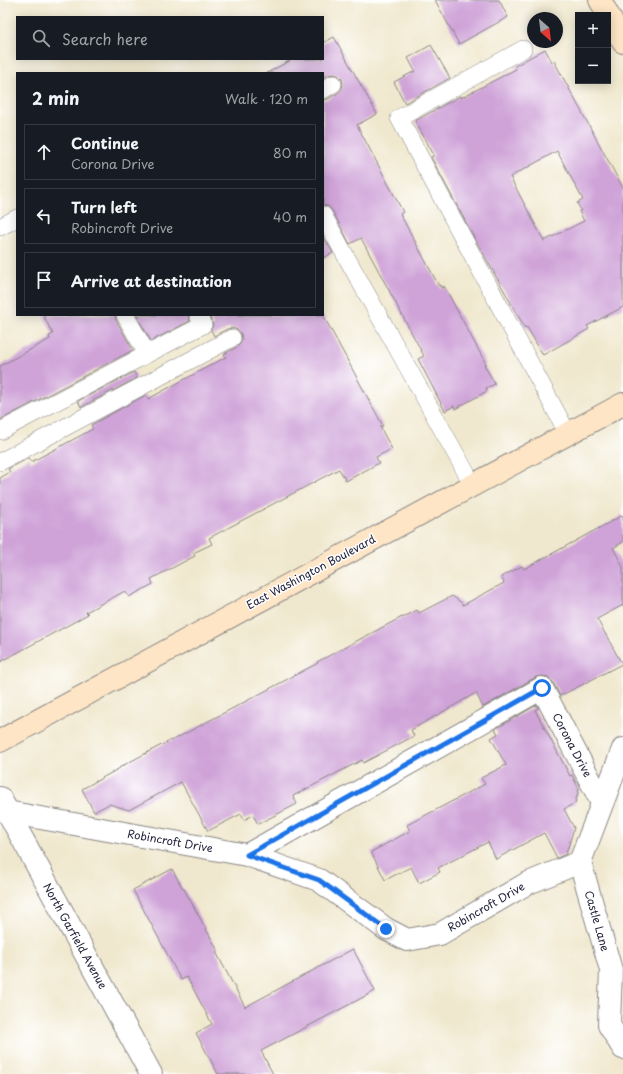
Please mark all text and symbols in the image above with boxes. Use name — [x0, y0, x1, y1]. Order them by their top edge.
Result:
north arrow — [527, 12, 563, 48]
map controls — [575, 12, 611, 84]
button: + — [575, 12, 611, 48]
search box — [16, 16, 324, 60]
icon: search — [30, 27, 52, 49]
text: Search here — [62, 27, 148, 50]
button: − — [575, 48, 611, 84]
text: 2 min — [32, 85, 79, 111]
text: Walk · 120 m — [225, 89, 308, 108]
text: Continue — [71, 131, 139, 154]
icon: ahead — [33, 141, 55, 163]
text: 80 m — [273, 143, 307, 162]
text: Corona Drive — [71, 154, 155, 173]
text: Turn left — [71, 195, 137, 218]
icon: left — [33, 205, 55, 227]
text: 40 m — [273, 207, 307, 226]
text: Robincroft Drive — [71, 218, 173, 237]
icon: arrive — [33, 269, 55, 291]
text: Arrive at destination — [71, 269, 232, 292]
street label: East Washington Boulevard — [243, 530, 379, 613]
route start — [533, 679, 551, 697]
street label: Corona Drive — [548, 710, 597, 780]
street label: Robincroft Drive — [126, 825, 214, 856]
street label: Robincroft Drive — [444, 877, 528, 936]
street label: North Garfield Avenue — [39, 880, 112, 992]
street label: Castle Lane — [581, 888, 614, 953]
route end — [377, 920, 395, 938]

